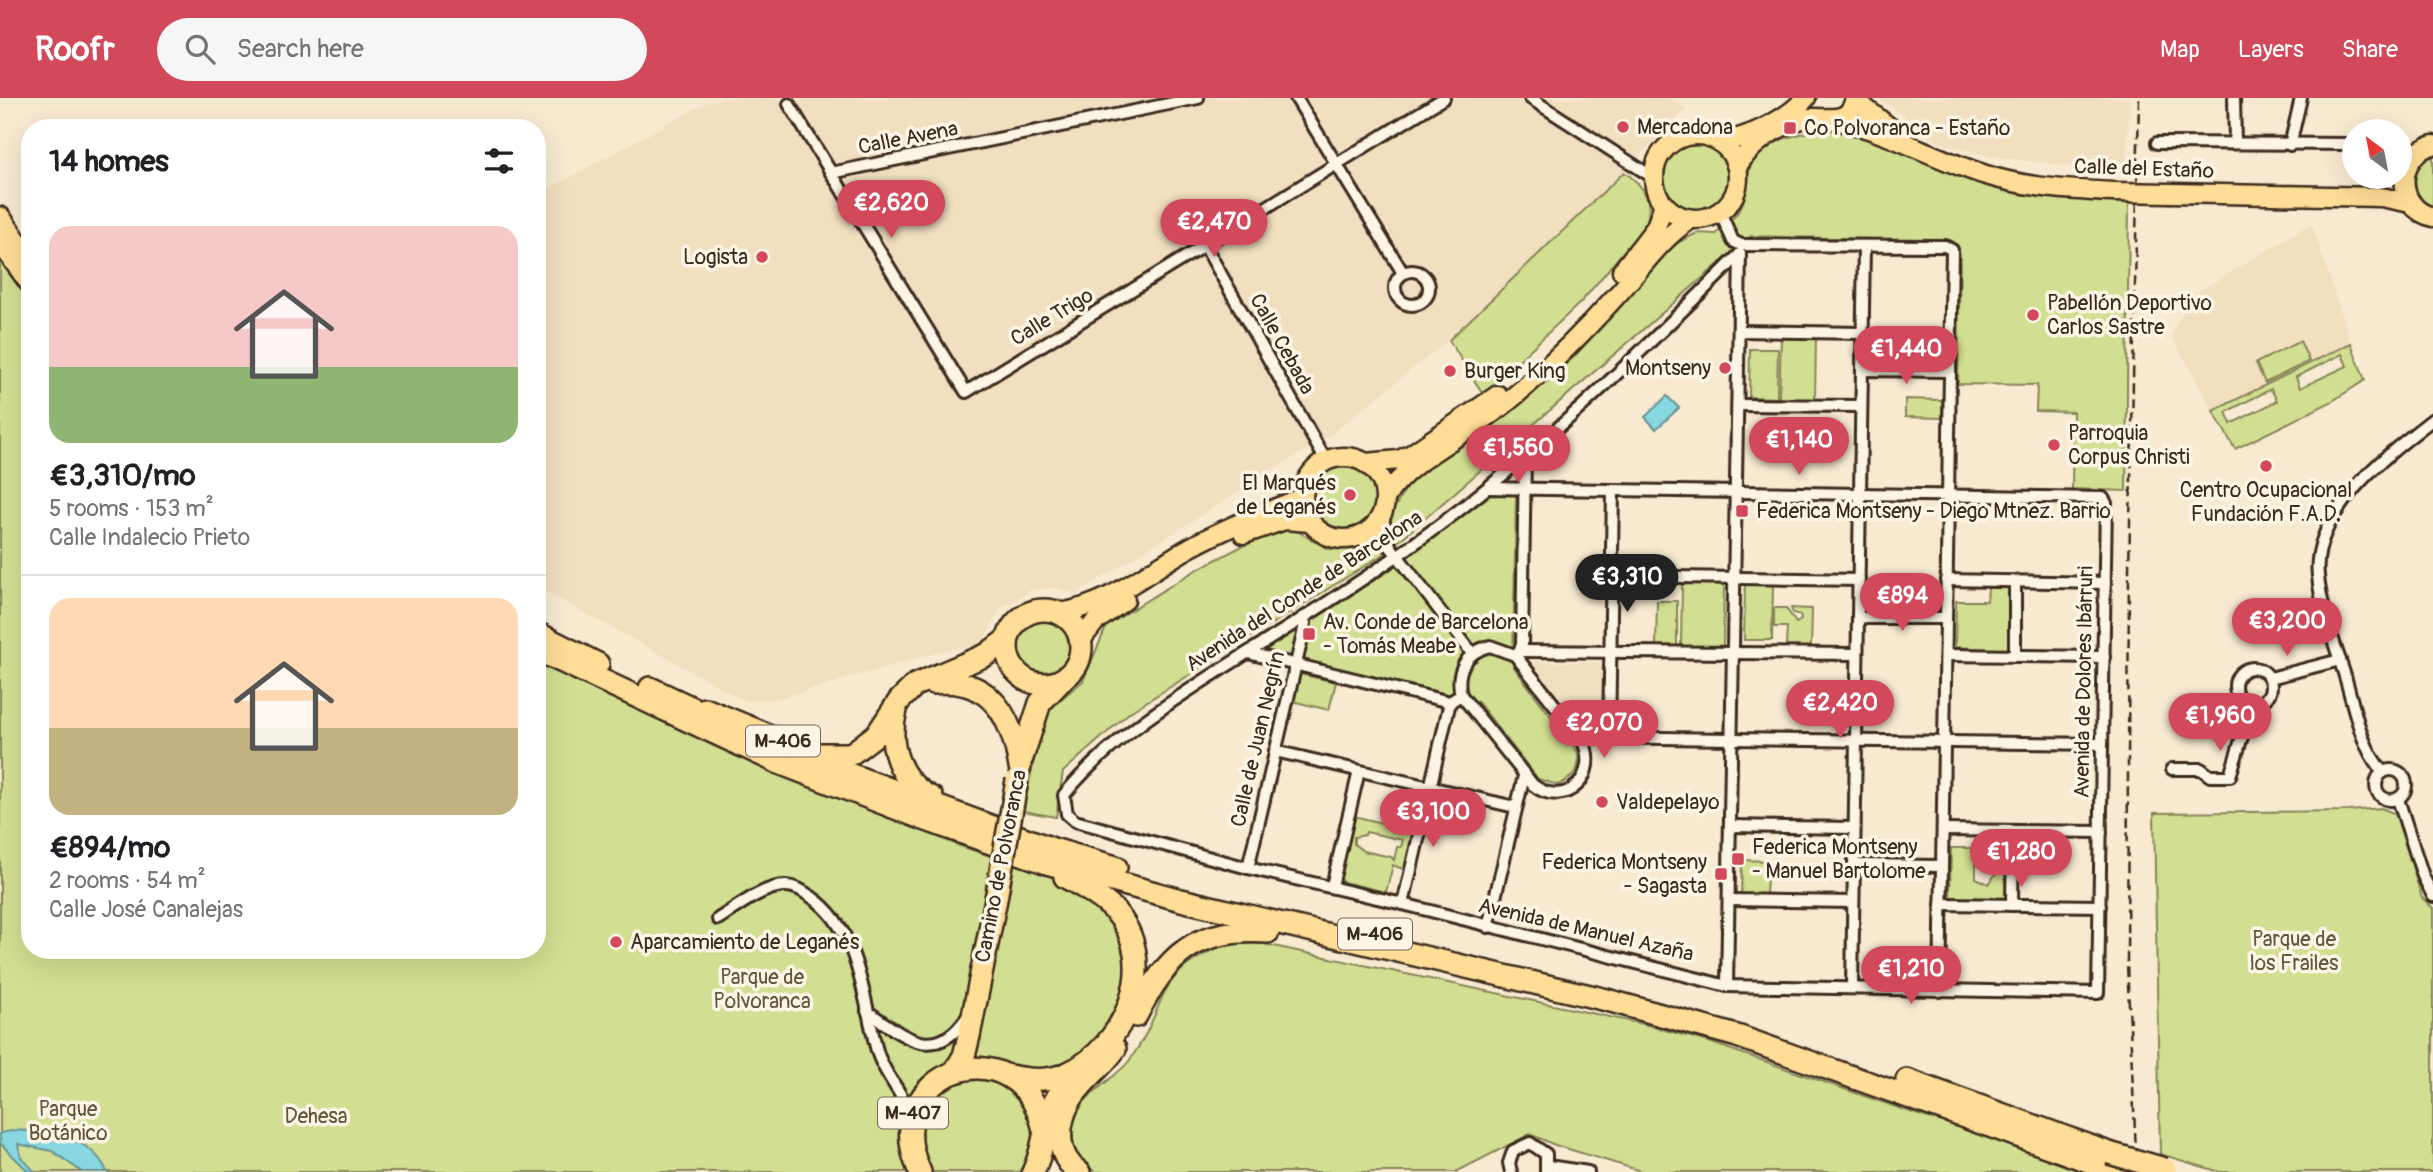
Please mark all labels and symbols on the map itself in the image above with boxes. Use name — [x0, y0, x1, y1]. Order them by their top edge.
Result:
place label: Mercadona — [1637, 114, 1733, 141]
street label: Calle Avena — [856, 115, 960, 161]
place label: Cº Polvoranca - Estaño — [1804, 115, 2010, 142]
marker: Mercadona — [1615, 119, 1631, 135]
north arrow — [2342, 119, 2412, 189]
marker: Cº Polvoranca - Estaño — [1782, 120, 1798, 136]
street label: Calle del Estaño — [2074, 153, 2214, 185]
pin: €2,620 — [834, 180, 948, 240]
pin: €2,470 — [1157, 200, 1271, 259]
place label: Logista — [683, 244, 748, 271]
marker: Logista — [754, 249, 770, 265]
street label: Calle Trigo — [1006, 282, 1098, 352]
street label: Calle Cebada — [1243, 289, 1321, 399]
place label: Pabellón Deportivo Carlos Sastre — [2047, 290, 2212, 341]
marker: Pabellón Deportivo Carlos Sastre — [2025, 307, 2041, 323]
pin: €1,440 — [1849, 327, 1963, 386]
place label: Montseny — [1625, 355, 1711, 382]
place label: Burger King — [1464, 358, 1566, 385]
marker: Montseny — [1717, 360, 1733, 376]
marker: Burger King — [1442, 363, 1458, 379]
pin: €1,140 — [1742, 418, 1856, 477]
place label: Parroquia Corpus Christi — [2068, 420, 2190, 471]
pin: €1,560 — [1461, 426, 1575, 485]
marker: Parroquia Corpus Christi — [2046, 437, 2062, 453]
marker: Centro Ocupacional Fundación F.A.D. — [2258, 458, 2274, 474]
place label: El Marqués de Leganés — [1236, 470, 1337, 521]
place label: Centro Ocupacional Fundación F.A.D. — [2180, 477, 2352, 528]
marker: El Marqués de Leganés — [1342, 487, 1358, 503]
place label: Federica Montseny - Diego Mtnez. Barrio — [1756, 498, 2111, 525]
marker: Federica Montseny - Diego Mtnez. Barrio — [1734, 503, 1750, 519]
street label: Avenida del Conde de Barcelona — [1180, 504, 1428, 678]
pin: €3,310 — [1570, 554, 1684, 614]
street label: Avenida de Dolores Ibárruri — [2068, 565, 2100, 798]
pin: €894 — [1861, 574, 1943, 633]
pin: €3,200 — [2230, 598, 2344, 658]
place label: Av. Conde de Barcelona - Tomás Meabe — [1323, 609, 1529, 660]
marker: Av. Conde de Barcelona - Tomás Meabe — [1301, 626, 1317, 642]
street label: Calle de Juan Negrín — [1225, 648, 1291, 830]
pin: €2,420 — [1783, 680, 1897, 740]
pin: €1,960 — [2163, 694, 2277, 753]
pin: €2,070 — [1547, 700, 1661, 760]
road number: M-406 — [746, 726, 820, 756]
street label: Camino de Polvoranca — [969, 767, 1033, 965]
place label: Valdepelayo — [1616, 789, 1719, 816]
pin: €3,100 — [1376, 790, 1490, 849]
marker: Valdepelayo — [1594, 794, 1610, 810]
pin: €1,280 — [1964, 830, 2078, 889]
place label: Federica Montseny - Manuel Bartolome — [1752, 834, 1926, 885]
place label: Federica Montseny - Sagasta — [1541, 849, 1707, 900]
marker: Federica Montseny - Manuel Bartolome — [1730, 851, 1746, 867]
marker: Federica Montseny - Sagasta — [1713, 866, 1729, 882]
street label: Avenida de Manuel Azaña — [1476, 892, 1696, 968]
road number: M-406 — [1338, 918, 1412, 950]
park label: Parque de los Frailes — [2250, 926, 2339, 977]
place label: Aparcamiento de Leganés — [630, 929, 860, 956]
marker: Aparcamiento de Leganés — [608, 934, 624, 950]
pin: €1,210 — [1854, 946, 1968, 1006]
park label: Parque de Polvoranca — [713, 964, 811, 1015]
park label: Parque Botánico — [28, 1096, 108, 1147]
road number: M-407 — [878, 1098, 948, 1128]
park label: Dehesa — [285, 1103, 347, 1130]

